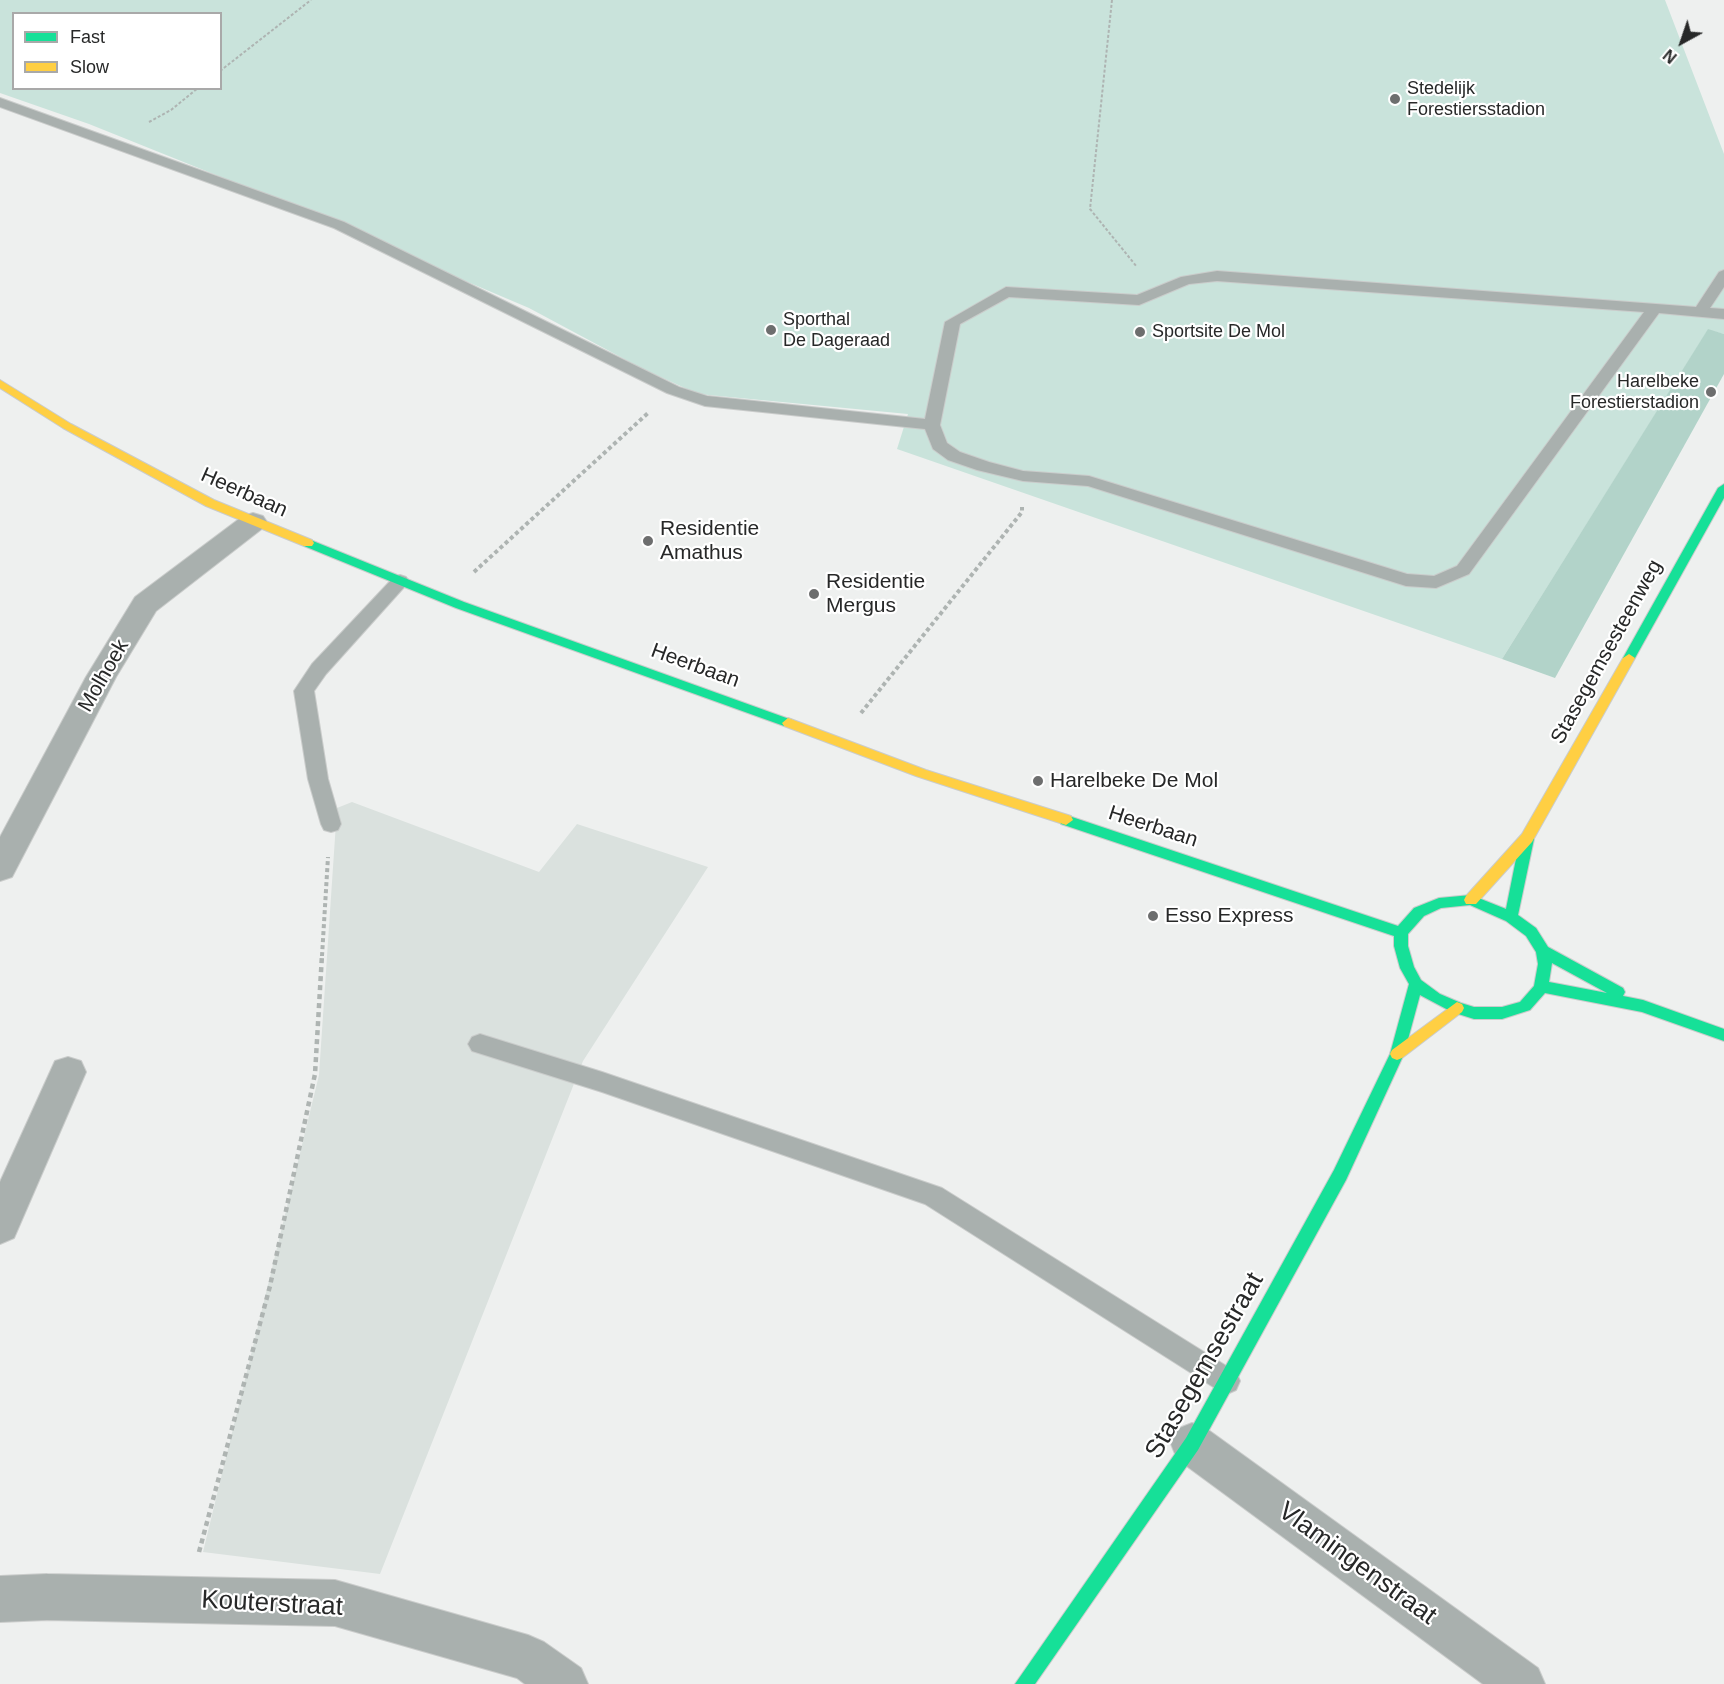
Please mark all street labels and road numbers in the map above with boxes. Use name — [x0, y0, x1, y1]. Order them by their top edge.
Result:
street label: Heerbaan — [197, 463, 291, 523]
street label: Stasegemsesteenweg — [1546, 556, 1668, 748]
street label: Molhoek — [73, 635, 135, 717]
street label: Heerbaan — [647, 638, 743, 694]
street label: Heerbaan — [1105, 801, 1201, 853]
street label: Stasegemsestraat — [1139, 1267, 1271, 1465]
street label: Vlamingenstraat — [1272, 1496, 1442, 1632]
street label: Kouterstraat — [200, 1585, 344, 1623]

